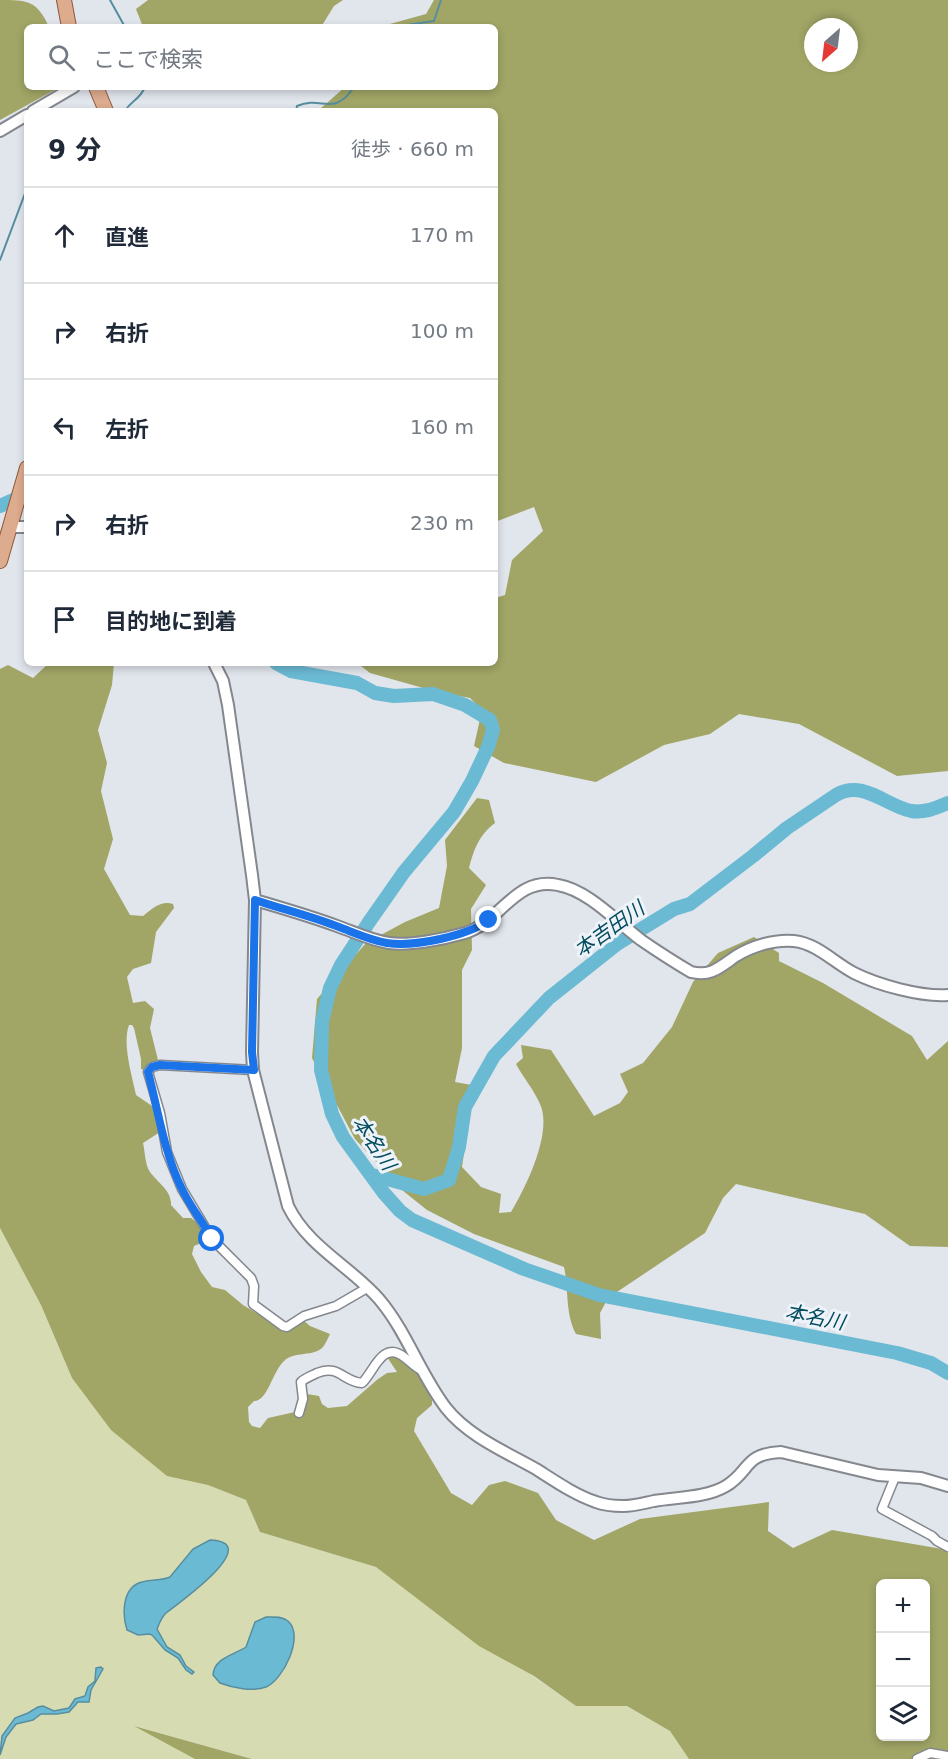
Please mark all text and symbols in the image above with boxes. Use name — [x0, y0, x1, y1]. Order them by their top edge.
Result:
north arrow — [804, 18, 858, 72]
search box — [24, 24, 498, 90]
icon: search — [45, 41, 78, 74]
text: ここで検索 — [93, 47, 203, 72]
text: 9 分 — [48, 135, 101, 165]
text: 徒歩 · 660 m — [351, 137, 474, 161]
icon: ahead — [48, 219, 81, 252]
text: 170 m — [410, 223, 474, 247]
text: 直進 — [105, 225, 149, 250]
icon: right — [48, 315, 81, 348]
text: 100 m — [410, 319, 474, 343]
text: 右折 — [105, 321, 149, 346]
icon: left — [48, 411, 81, 444]
text: 160 m — [410, 415, 474, 439]
text: 左折 — [105, 417, 149, 442]
icon: right — [48, 507, 81, 540]
text: 230 m — [410, 511, 474, 535]
text: 右折 — [105, 513, 149, 538]
icon: arrive — [48, 603, 81, 636]
text: 目的地に到着 — [105, 609, 237, 634]
water label: 本吉田川 — [569, 895, 650, 962]
route end — [475, 906, 501, 932]
water label: 本名川 — [347, 1111, 402, 1176]
route start — [198, 1225, 224, 1251]
water label: 本名川 — [783, 1299, 849, 1335]
map controls — [876, 1579, 930, 1741]
button: + — [876, 1579, 930, 1633]
button: − — [876, 1633, 930, 1687]
button: layers — [876, 1687, 930, 1741]

